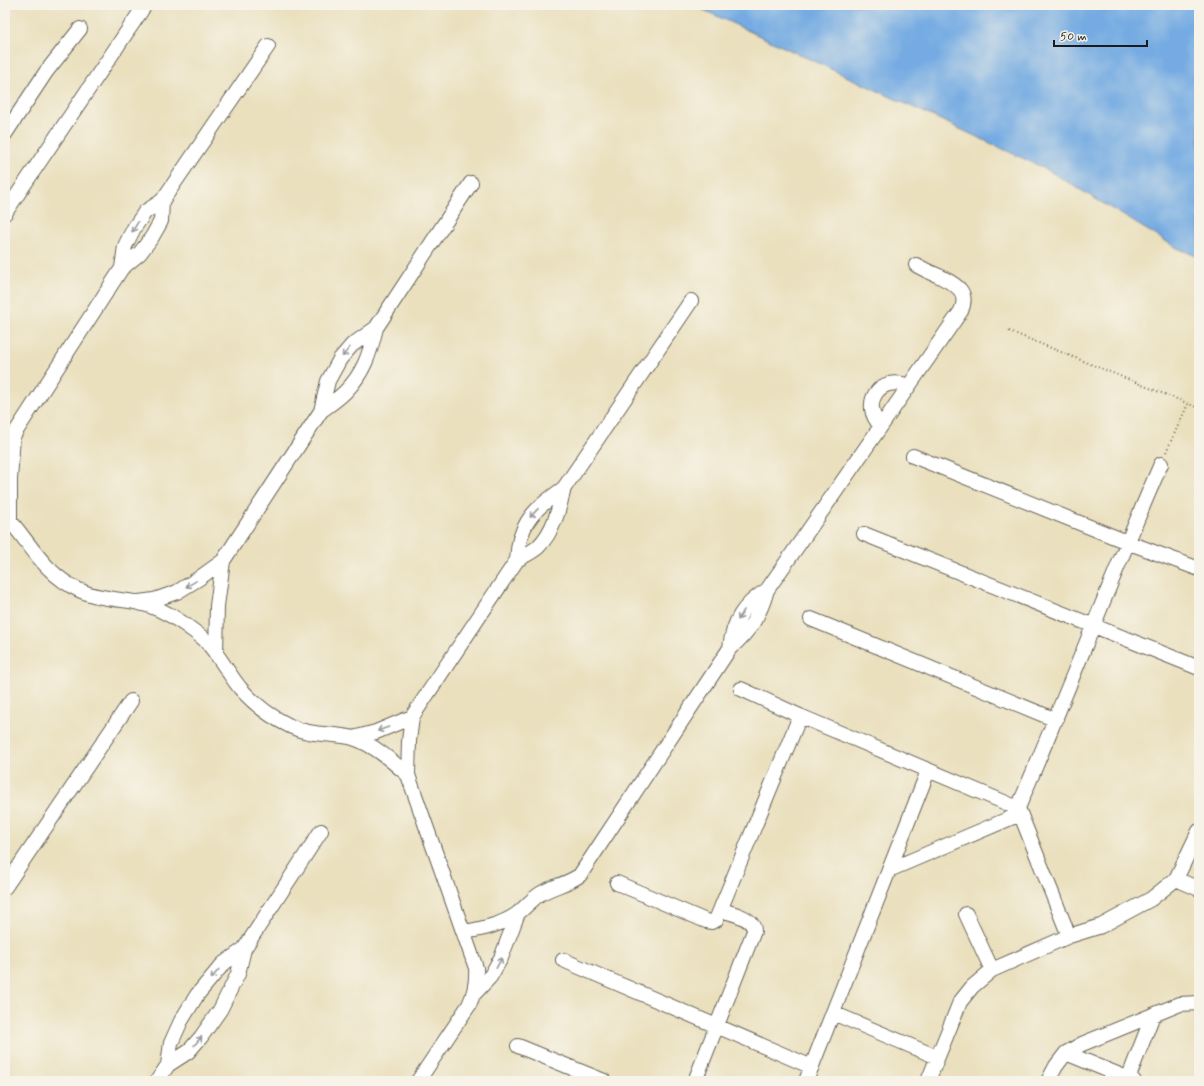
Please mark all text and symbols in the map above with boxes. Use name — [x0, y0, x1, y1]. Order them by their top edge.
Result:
scale bar — [1054, 22, 1147, 48]
text: 50 m — [1060, 29, 1087, 45]
one-way arrow — [130, 221, 138, 233]
one-way arrow — [341, 347, 350, 358]
one-way arrow — [529, 508, 539, 518]
one-way arrow — [185, 580, 197, 588]
one-way arrow — [736, 609, 745, 620]
one-way arrow — [378, 726, 390, 734]
one-way arrow — [495, 957, 503, 969]
one-way arrow — [210, 969, 219, 979]
one-way arrow — [193, 1035, 202, 1046]

